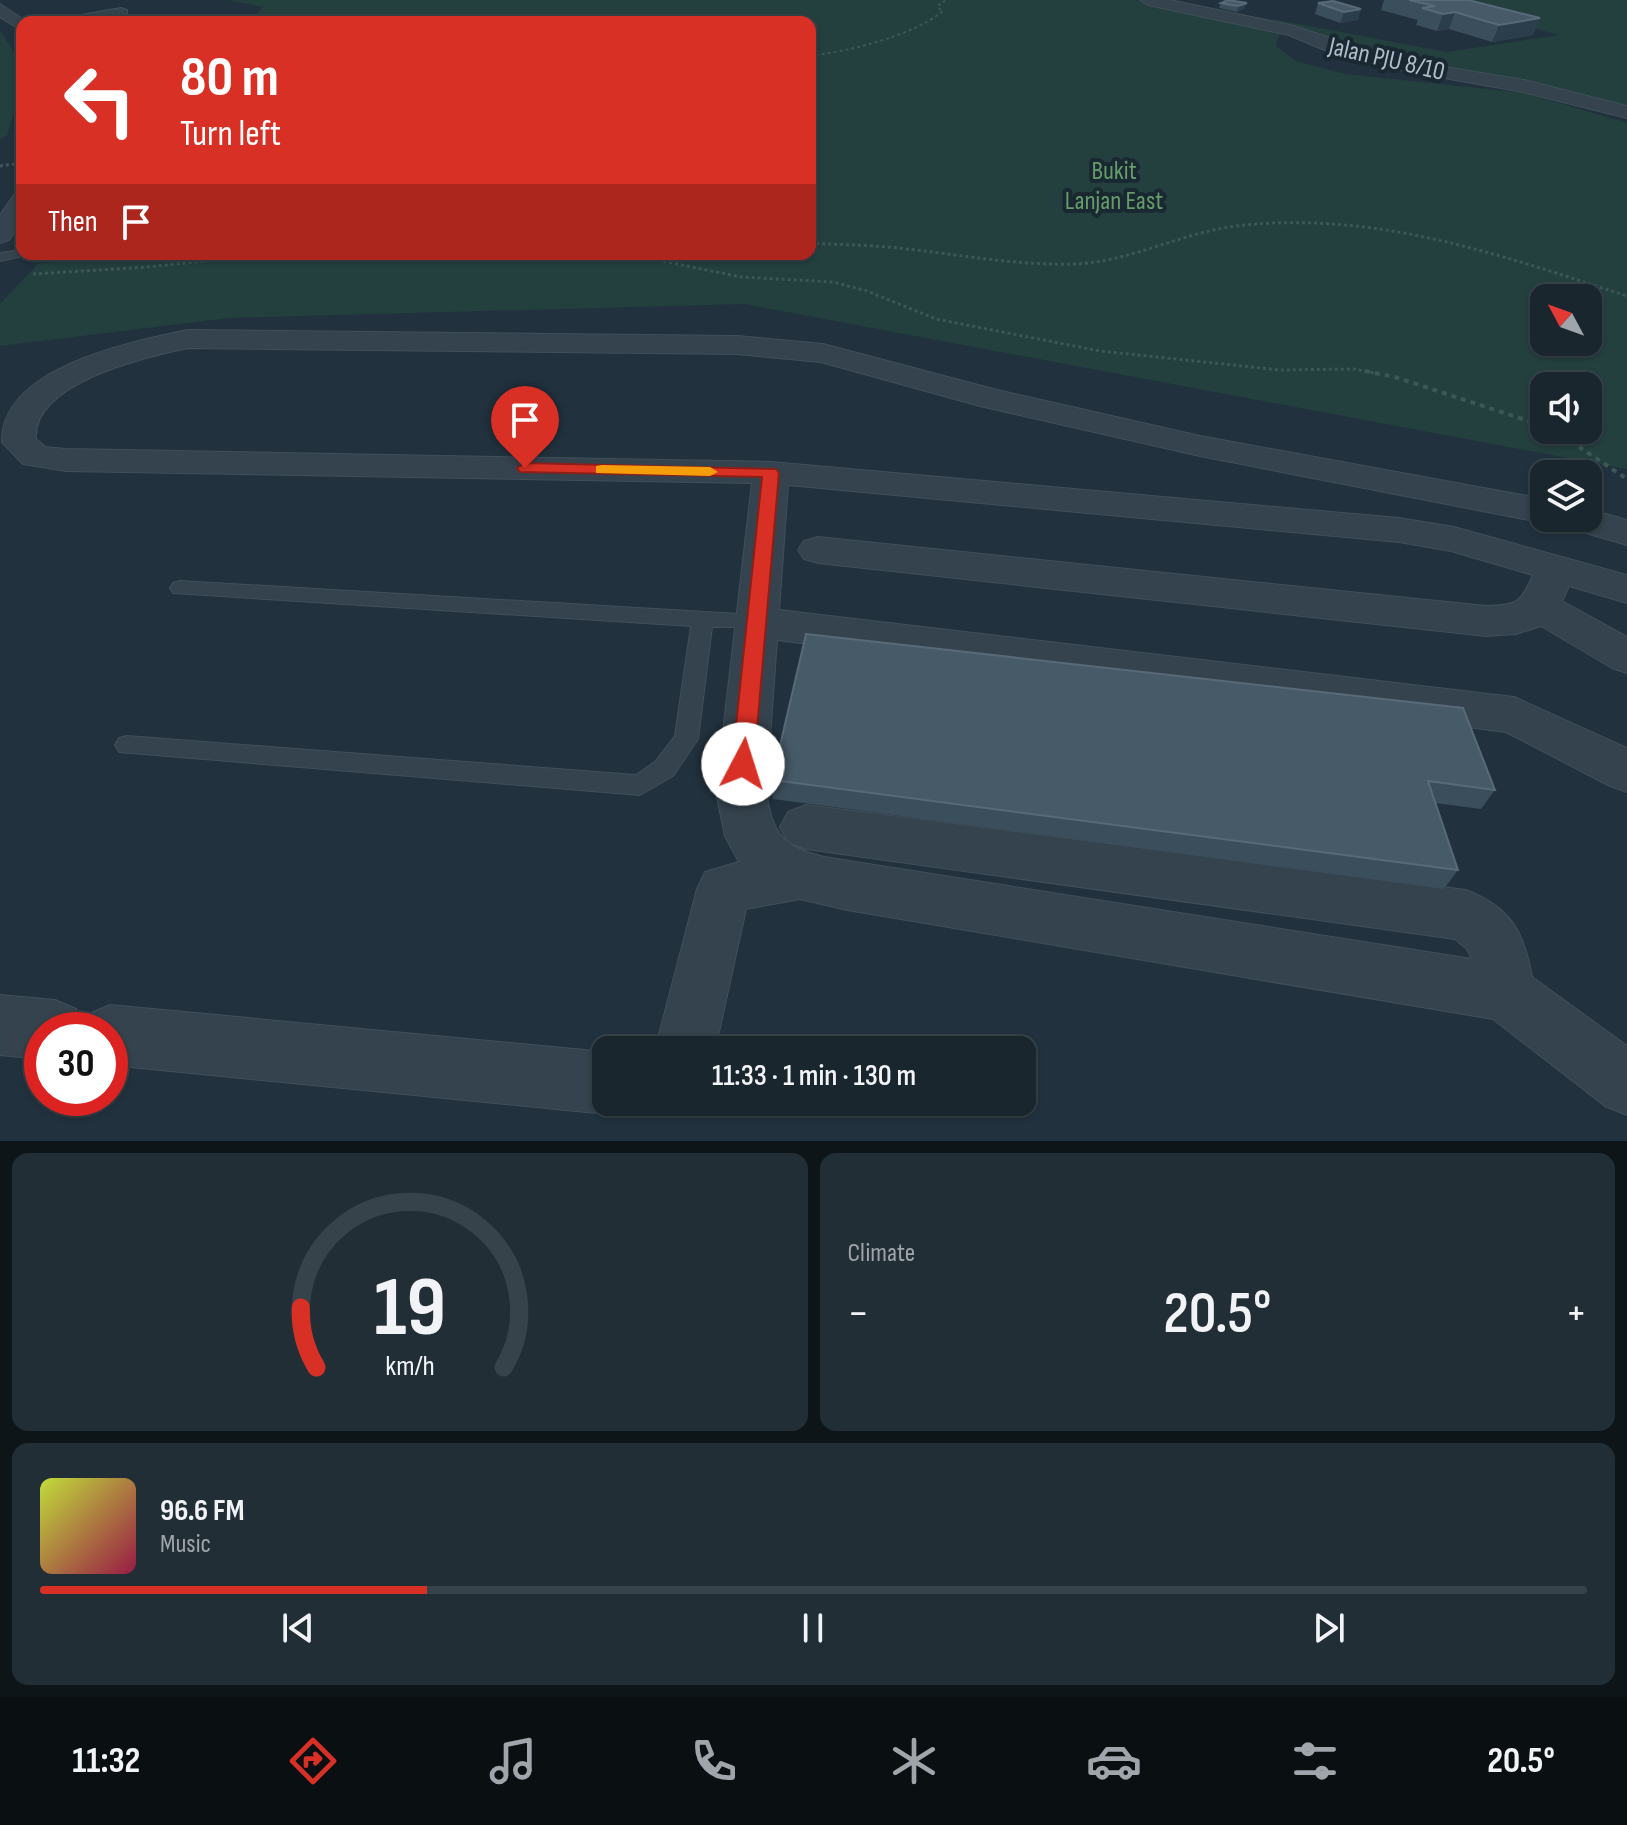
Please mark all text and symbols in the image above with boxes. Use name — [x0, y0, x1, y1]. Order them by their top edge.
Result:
street label: Jalan PJU 8/10 — [1325, 31, 1448, 88]
text: 80 m — [180, 45, 279, 112]
icon: left — [48, 48, 152, 152]
text: Turn left — [180, 113, 281, 156]
park label: Bukit Lanjan East — [1065, 156, 1163, 217]
icon: arrive — [114, 200, 158, 244]
text: Then — [48, 204, 98, 240]
north arrow — [1530, 284, 1602, 356]
map controls — [1530, 284, 1602, 532]
button: sound — [1530, 372, 1602, 444]
pin — [491, 386, 559, 468]
icon: arrive — [503, 398, 547, 442]
button: layers — [1530, 460, 1602, 532]
position arrow — [701, 722, 785, 806]
speed limit sign: 30 — [24, 1012, 128, 1116]
text: 11:33 · 1 min · 130 m — [712, 1058, 916, 1094]
text: Climate — [848, 1238, 915, 1269]
text: 19 — [374, 1259, 446, 1359]
text: 20.5° — [1163, 1278, 1271, 1350]
text: − — [848, 1287, 869, 1340]
text: + — [1565, 1287, 1587, 1340]
text: km/h — [385, 1349, 434, 1384]
text: 96.6 FM — [160, 1493, 244, 1529]
text: Music — [160, 1529, 211, 1560]
icon: previous — [276, 1606, 320, 1650]
icon: pause — [791, 1606, 835, 1650]
icon: next — [1307, 1606, 1351, 1650]
icon: directions — [285, 1733, 341, 1789]
icon: music — [485, 1733, 541, 1789]
icon: phone — [686, 1733, 742, 1789]
icon: climate — [886, 1733, 942, 1789]
icon: car — [1086, 1733, 1142, 1789]
icon: filters — [1287, 1733, 1343, 1789]
text: 11:32 — [72, 1740, 140, 1783]
text: 20.5° — [1487, 1740, 1555, 1783]

